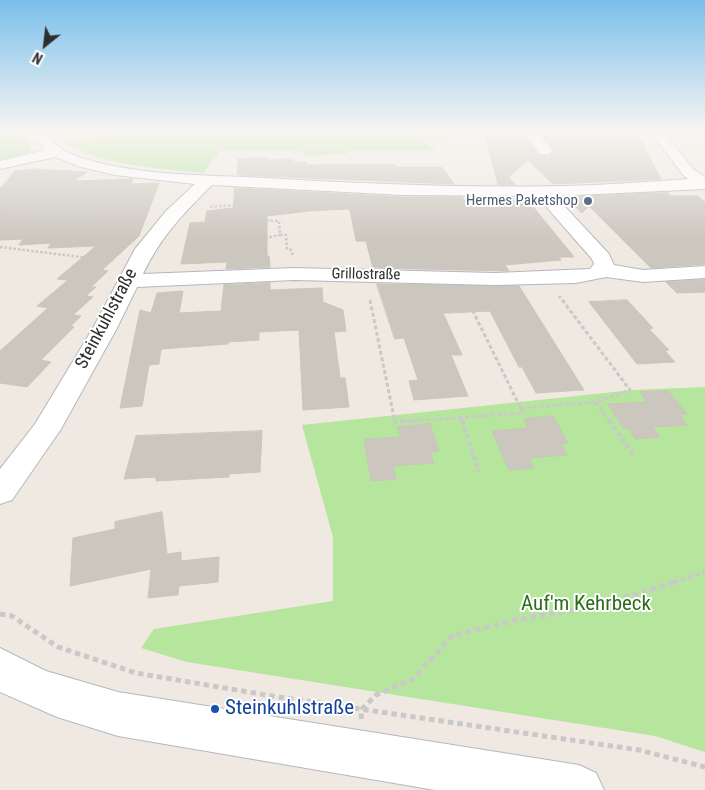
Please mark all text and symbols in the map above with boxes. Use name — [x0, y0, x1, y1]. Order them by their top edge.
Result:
north arrow — [20, 20, 70, 70]
text: N — [30, 49, 45, 67]
place label: Hermes Paketshop — [466, 192, 578, 210]
marker: Hermes Paketshop — [582, 195, 594, 207]
street label: Steinkuhlstraße — [71, 265, 143, 373]
street label: Grillostraße — [331, 265, 401, 285]
park label: Auf'm Kehrbeck — [521, 592, 651, 618]
place label: Steinkuhlstraße — [225, 696, 354, 722]
marker: Steinkuhlstraße — [209, 703, 221, 715]

